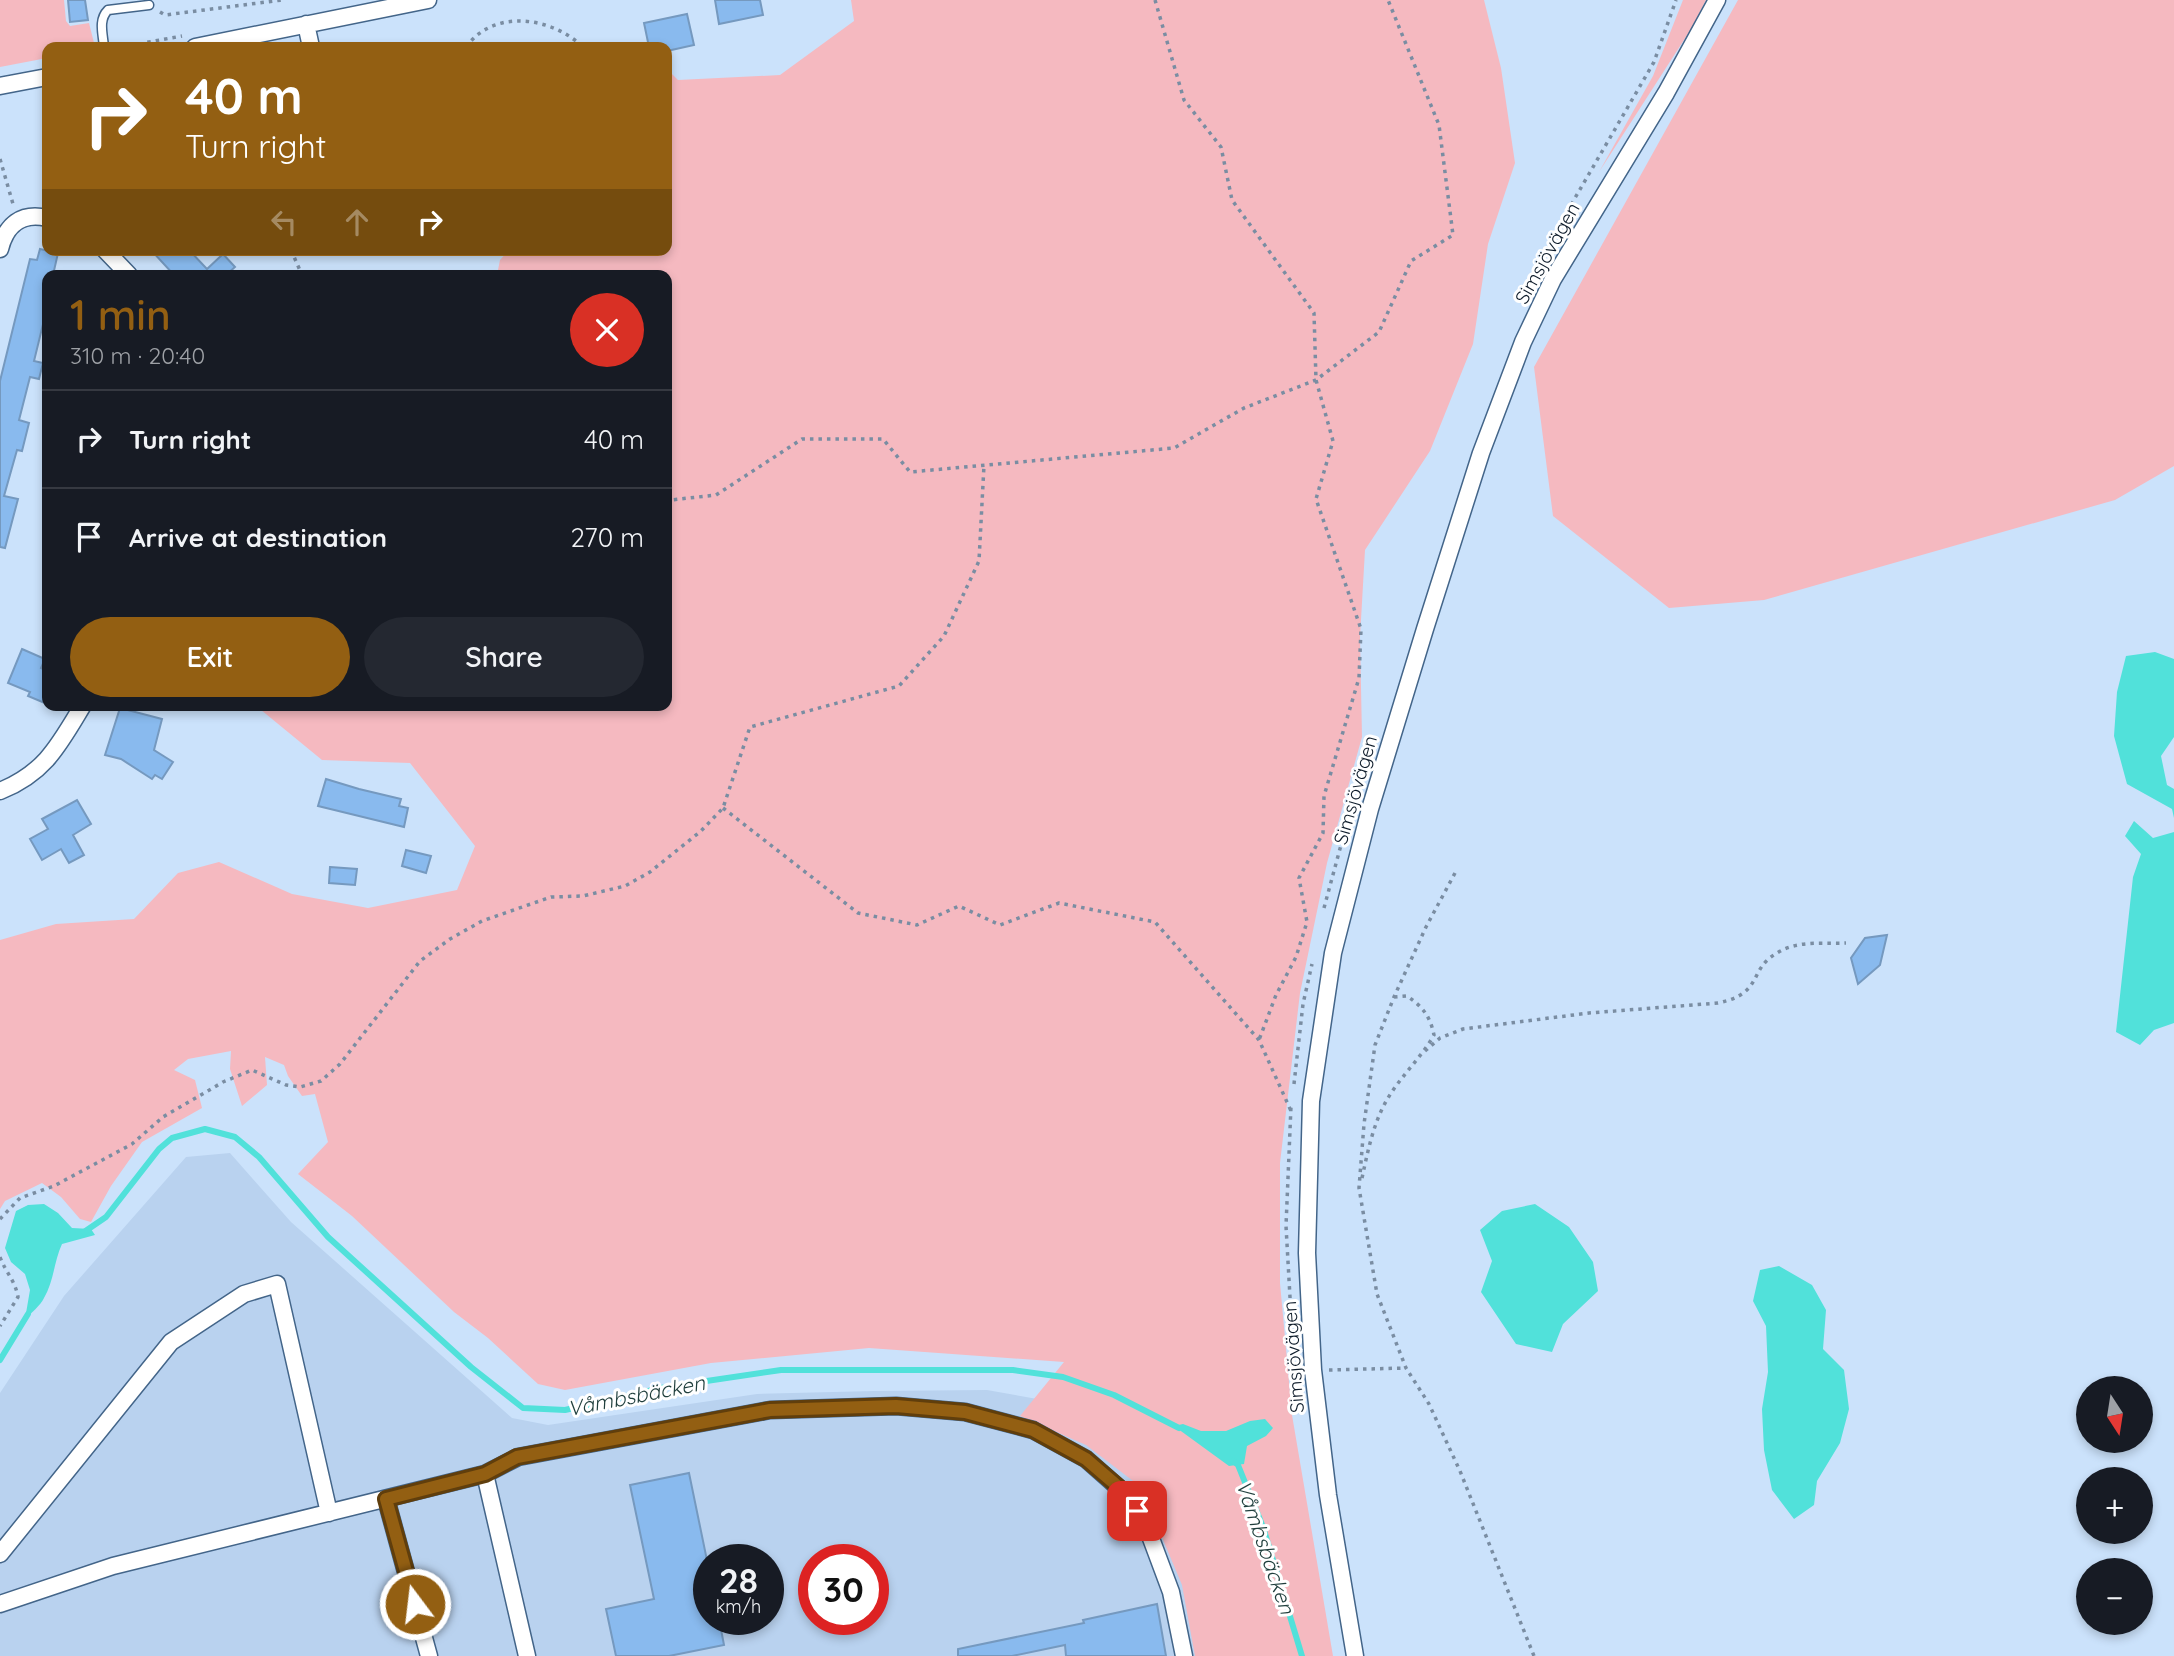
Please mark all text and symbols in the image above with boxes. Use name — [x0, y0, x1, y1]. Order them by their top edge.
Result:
text: 40 m — [185, 65, 303, 126]
icon: right — [70, 70, 161, 161]
text: Turn right — [185, 126, 326, 166]
street label: Simsjövägen — [1509, 198, 1585, 308]
icon: left — [265, 203, 303, 241]
icon: ahead — [338, 203, 376, 241]
icon: right — [411, 203, 449, 241]
text: 1 min — [70, 288, 171, 341]
button: close — [570, 293, 644, 367]
text: 310 m · 20:40 — [70, 341, 205, 370]
icon: right — [70, 420, 108, 458]
text: Turn right — [129, 423, 251, 456]
text: 40 m — [584, 423, 644, 456]
icon: arrive — [70, 518, 108, 556]
text: Arrive at destination — [129, 521, 387, 554]
text: 270 m — [570, 521, 644, 554]
button: Exit — [70, 617, 350, 697]
button: Share — [364, 617, 644, 697]
street label: Simsjövägen — [1328, 733, 1382, 847]
street label: Simsjövägen — [1277, 1300, 1309, 1414]
water label: Våmbsbäcken — [565, 1369, 708, 1421]
north arrow — [2076, 1376, 2152, 1452]
map controls — [2076, 1376, 2153, 1635]
button: + — [2076, 1467, 2153, 1544]
water label: Våmbsbäcken — [1231, 1477, 1301, 1618]
pin — [1107, 1481, 1167, 1541]
icon: arrive — [1118, 1492, 1156, 1530]
speed limit sign: 30 — [798, 1544, 889, 1635]
text: 28 — [719, 1558, 758, 1602]
button: − — [2076, 1558, 2153, 1635]
position arrow — [378, 1567, 452, 1641]
text: km/h — [716, 1595, 761, 1618]

